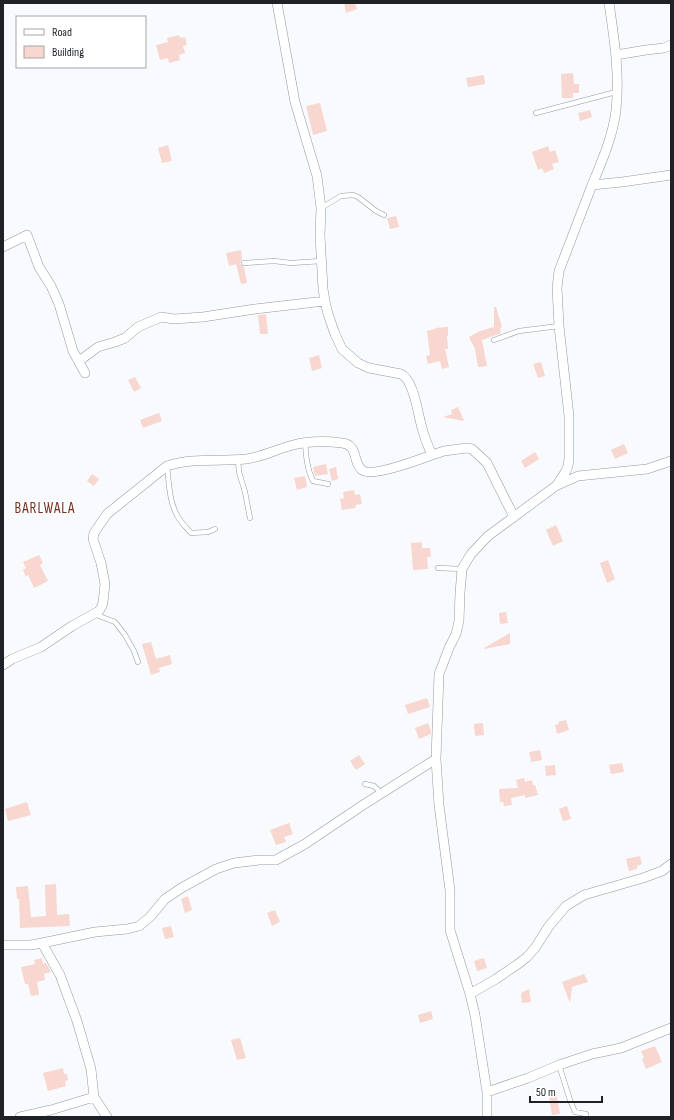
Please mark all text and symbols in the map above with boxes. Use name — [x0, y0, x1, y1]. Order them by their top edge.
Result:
legend — [16, 16, 146, 68]
text: Road — [52, 25, 72, 40]
text: Building — [52, 45, 84, 60]
district label: BARLWALA — [15, 499, 75, 518]
scale bar — [530, 1078, 602, 1104]
text: 50 m — [536, 1085, 556, 1100]

